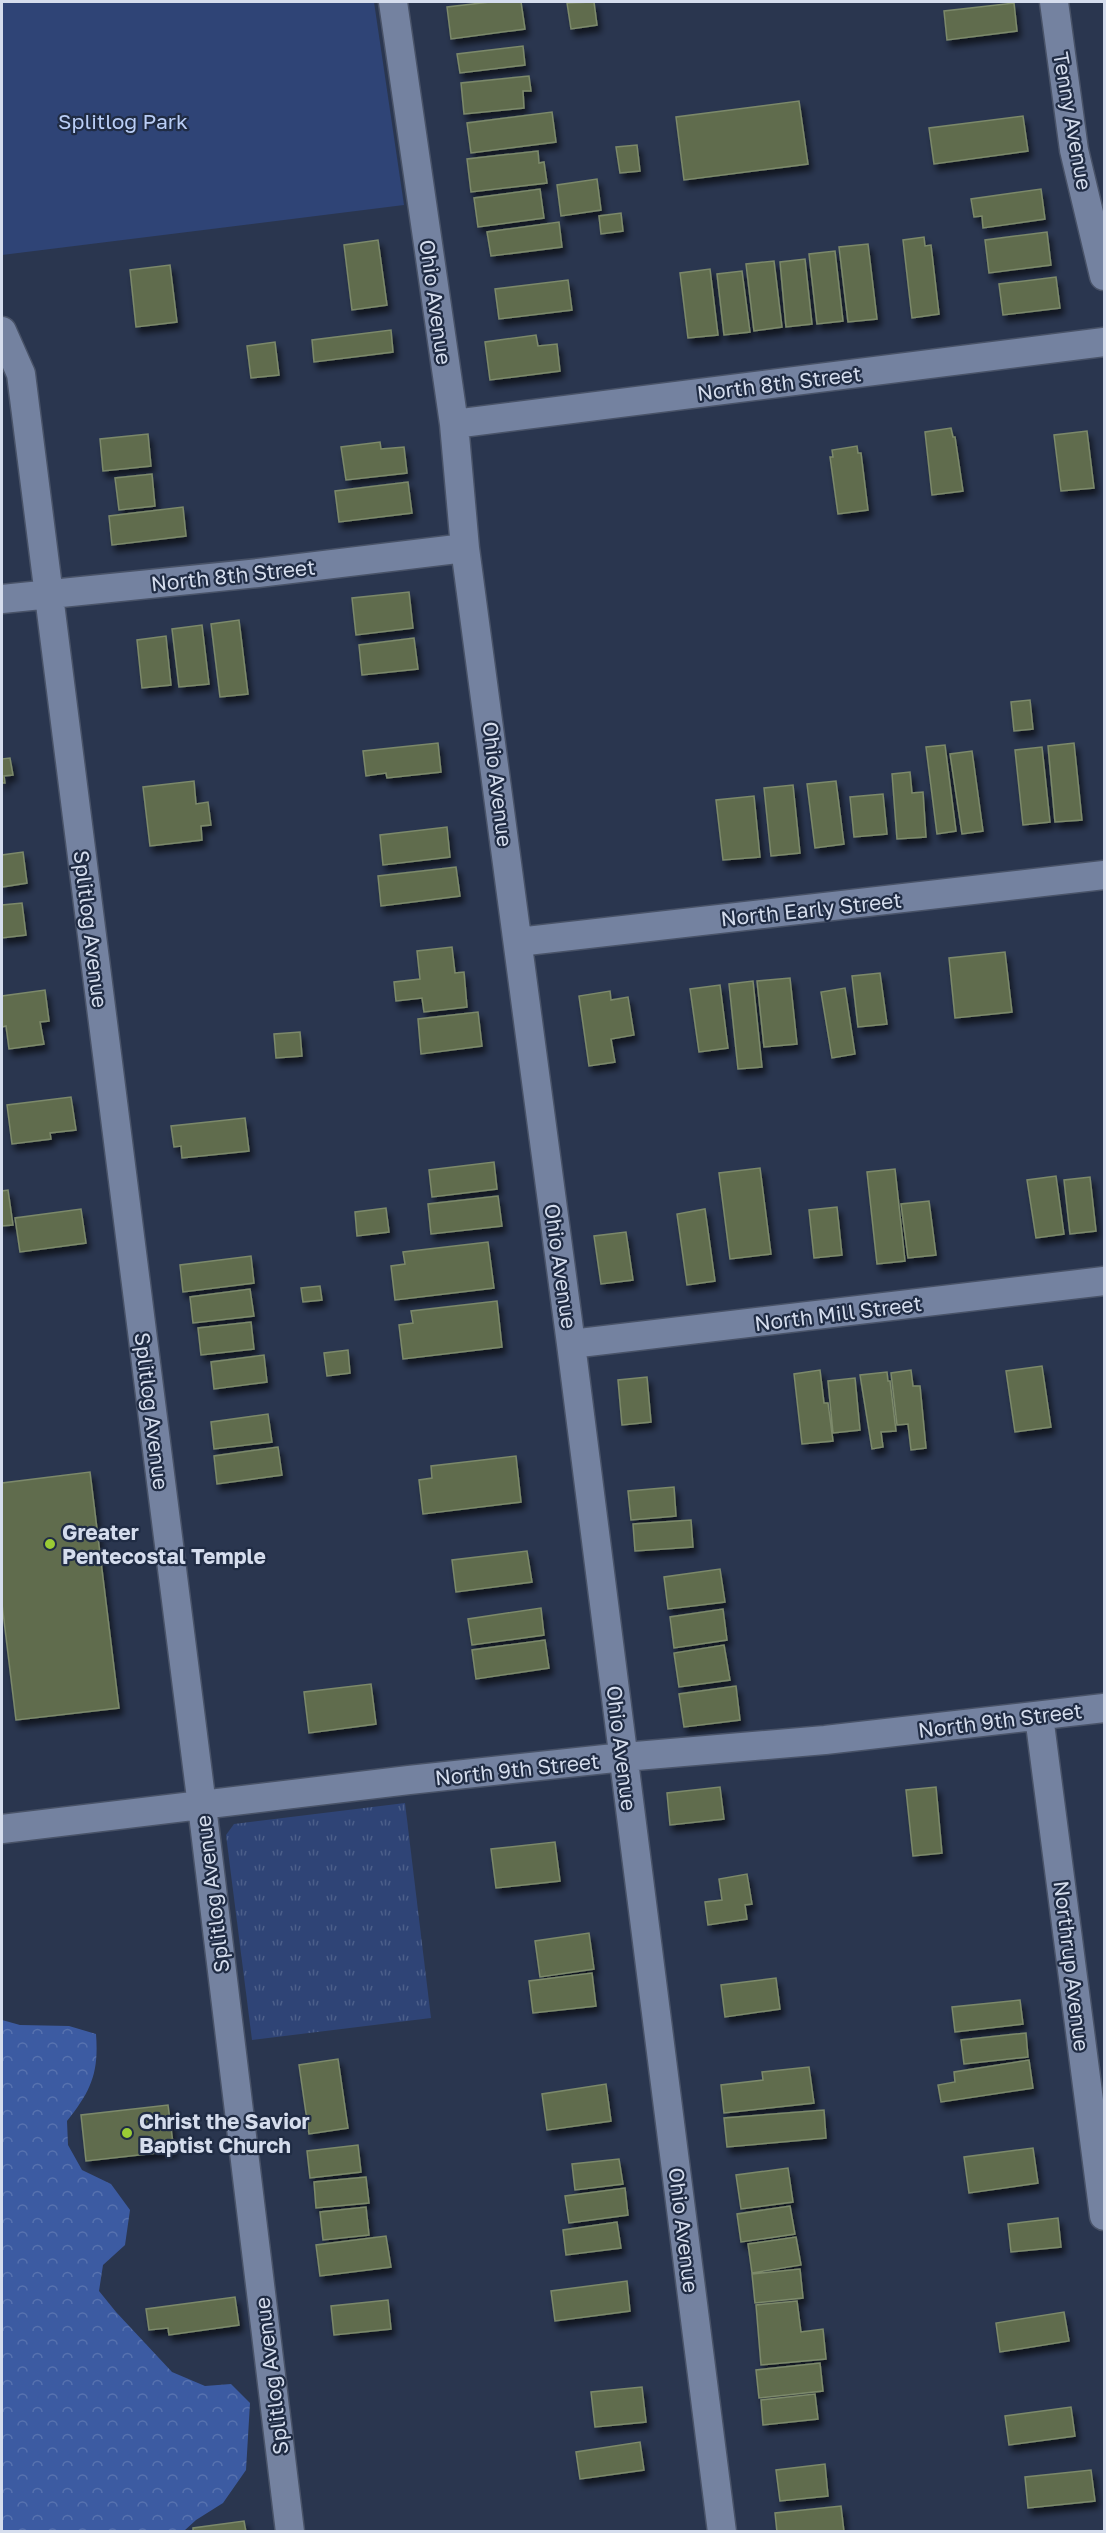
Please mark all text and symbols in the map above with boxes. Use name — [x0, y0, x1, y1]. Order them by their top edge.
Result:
street label: Tenny Avenue — [1048, 50, 1098, 192]
park label: Splitlog Park — [58, 108, 188, 134]
street label: Ohio Avenue — [414, 238, 458, 366]
street label: North 8th Street — [695, 360, 863, 406]
street label: North 8th Street — [149, 553, 317, 597]
street label: Ohio Avenue — [477, 720, 519, 848]
street label: Splitlog Avenue — [68, 849, 114, 1009]
street label: North Early Street — [719, 887, 903, 931]
street label: Ohio Avenue — [539, 1202, 583, 1330]
street label: North Mill Street — [753, 1290, 923, 1336]
street label: Splitlog Avenue — [129, 1331, 175, 1491]
place label: Greater Pentecostal Temple — [62, 1519, 266, 1569]
marker: Greater Pentecostal Temple — [43, 1537, 57, 1551]
street label: Ohio Avenue — [601, 1684, 643, 1812]
street label: North 9th Street — [916, 1697, 1084, 1743]
street label: North 9th Street — [434, 1747, 600, 1791]
street label: Splitlog Avenue — [189, 1814, 235, 1974]
street label: Northrup Avenue — [1049, 1879, 1095, 2053]
place label: Christ the Savior Baptist Church — [139, 2108, 310, 2158]
marker: Christ the Savior Baptist Church — [120, 2126, 134, 2140]
street label: Ohio Avenue — [663, 2166, 705, 2294]
street label: Splitlog Avenue — [248, 2296, 294, 2456]

